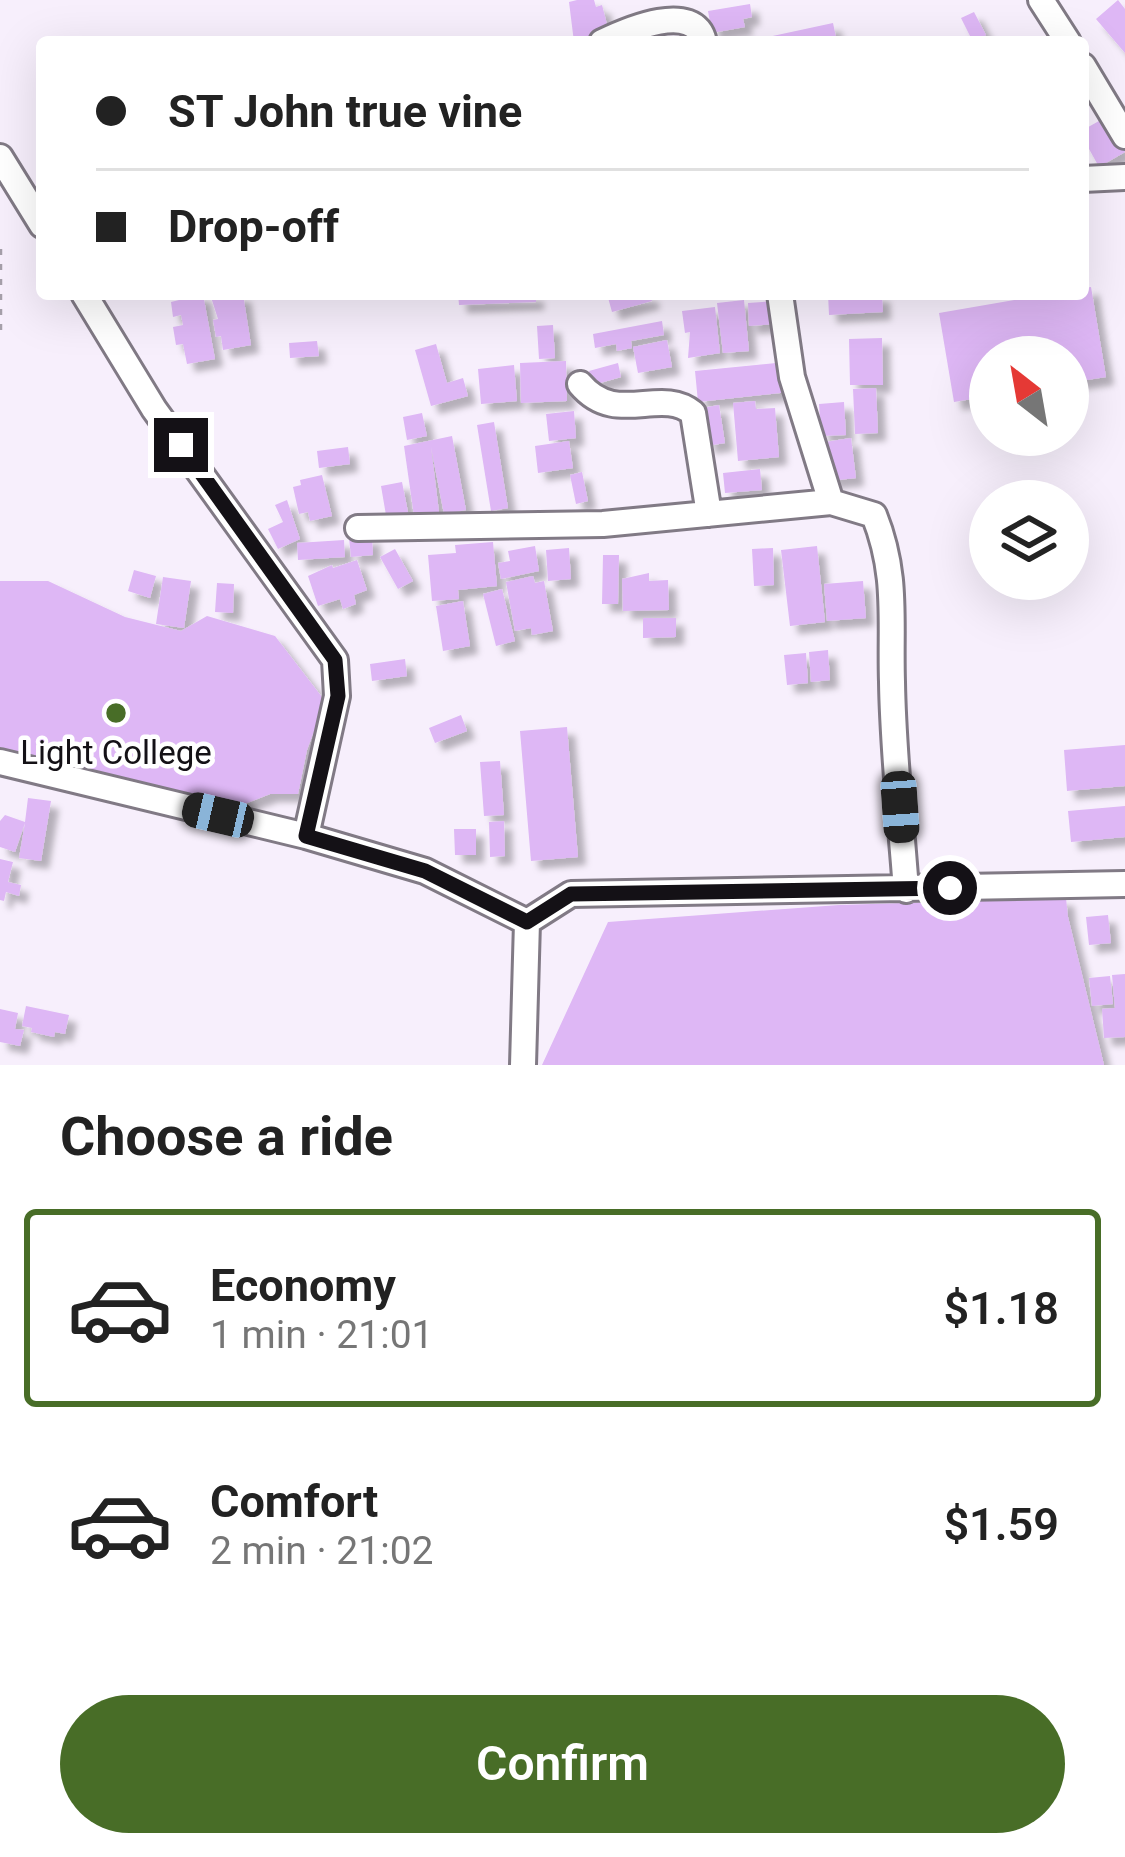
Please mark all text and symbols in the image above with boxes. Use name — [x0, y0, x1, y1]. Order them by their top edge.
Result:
text: ST John true vine — [168, 85, 522, 138]
text: Drop-off — [168, 200, 339, 253]
north arrow — [969, 336, 1089, 456]
map controls — [969, 336, 1089, 600]
route end — [154, 418, 208, 472]
button: layers — [969, 480, 1089, 600]
marker: Light College — [103, 700, 129, 726]
place label: Light College — [20, 733, 212, 772]
car — [880, 770, 920, 844]
car — [179, 789, 257, 841]
route start — [923, 861, 977, 915]
text: Choose a ride — [60, 1105, 393, 1168]
icon: car — [66, 1254, 174, 1362]
text: Economy — [210, 1259, 396, 1312]
text: $1.18 — [943, 1282, 1059, 1335]
text: 1 min · 21:01 — [210, 1312, 433, 1358]
icon: car — [66, 1470, 174, 1578]
text: Comfort — [210, 1475, 378, 1528]
text: $1.59 — [943, 1498, 1059, 1551]
text: 2 min · 21:02 — [210, 1528, 433, 1574]
button: Confirm — [60, 1695, 1065, 1833]

